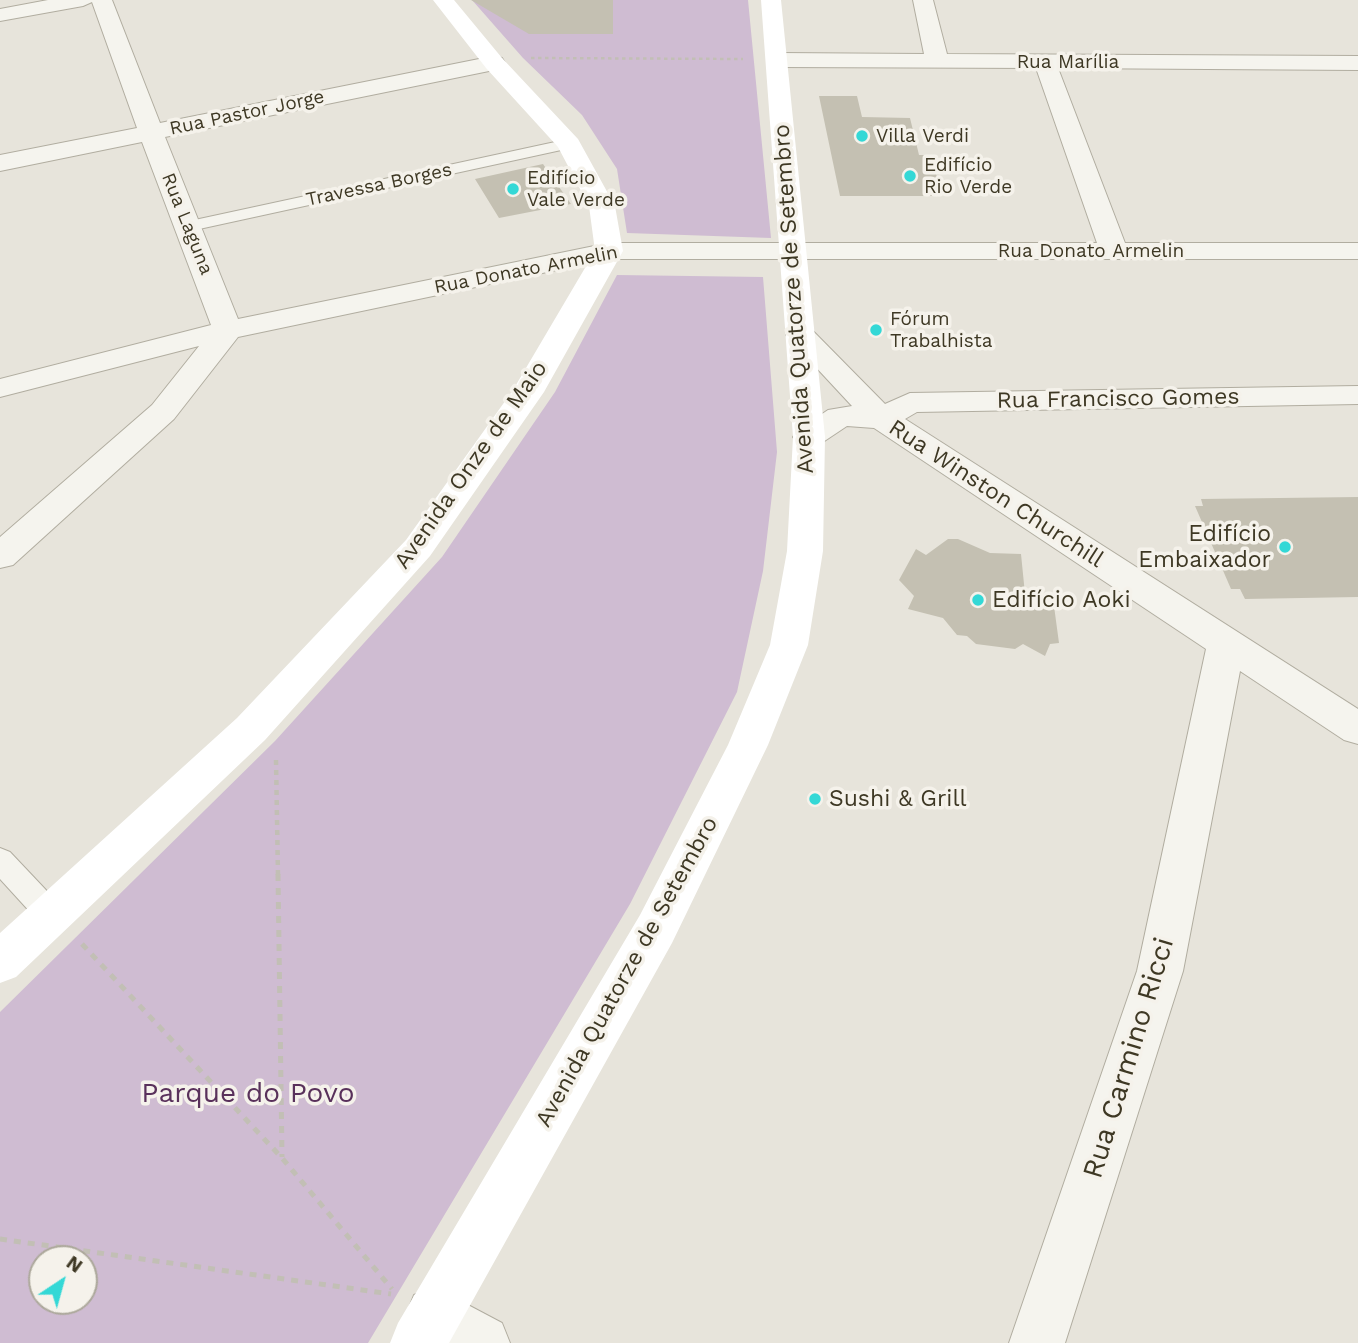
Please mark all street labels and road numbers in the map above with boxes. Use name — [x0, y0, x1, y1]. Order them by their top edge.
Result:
street label: Rua Marília — [1017, 51, 1119, 73]
street label: Rua Pastor Jorge — [168, 85, 326, 141]
street label: Avenida Quatorze de Setembro — [768, 123, 820, 475]
street label: Travessa Borges — [304, 158, 454, 212]
street label: Rua Laguna — [156, 170, 218, 278]
street label: Rua Donato Armelin — [998, 240, 1184, 262]
street label: Rua Donato Armelin — [432, 241, 620, 299]
street label: Avenida Onze de Maio — [389, 356, 553, 574]
street label: Rua Francisco Gomes — [996, 383, 1240, 415]
street label: Rua Winston Churchill — [883, 414, 1109, 574]
street label: Avenida Quatorze de Setembro — [530, 812, 724, 1132]
street label: Rua Carmino Ricci — [1076, 934, 1182, 1182]

